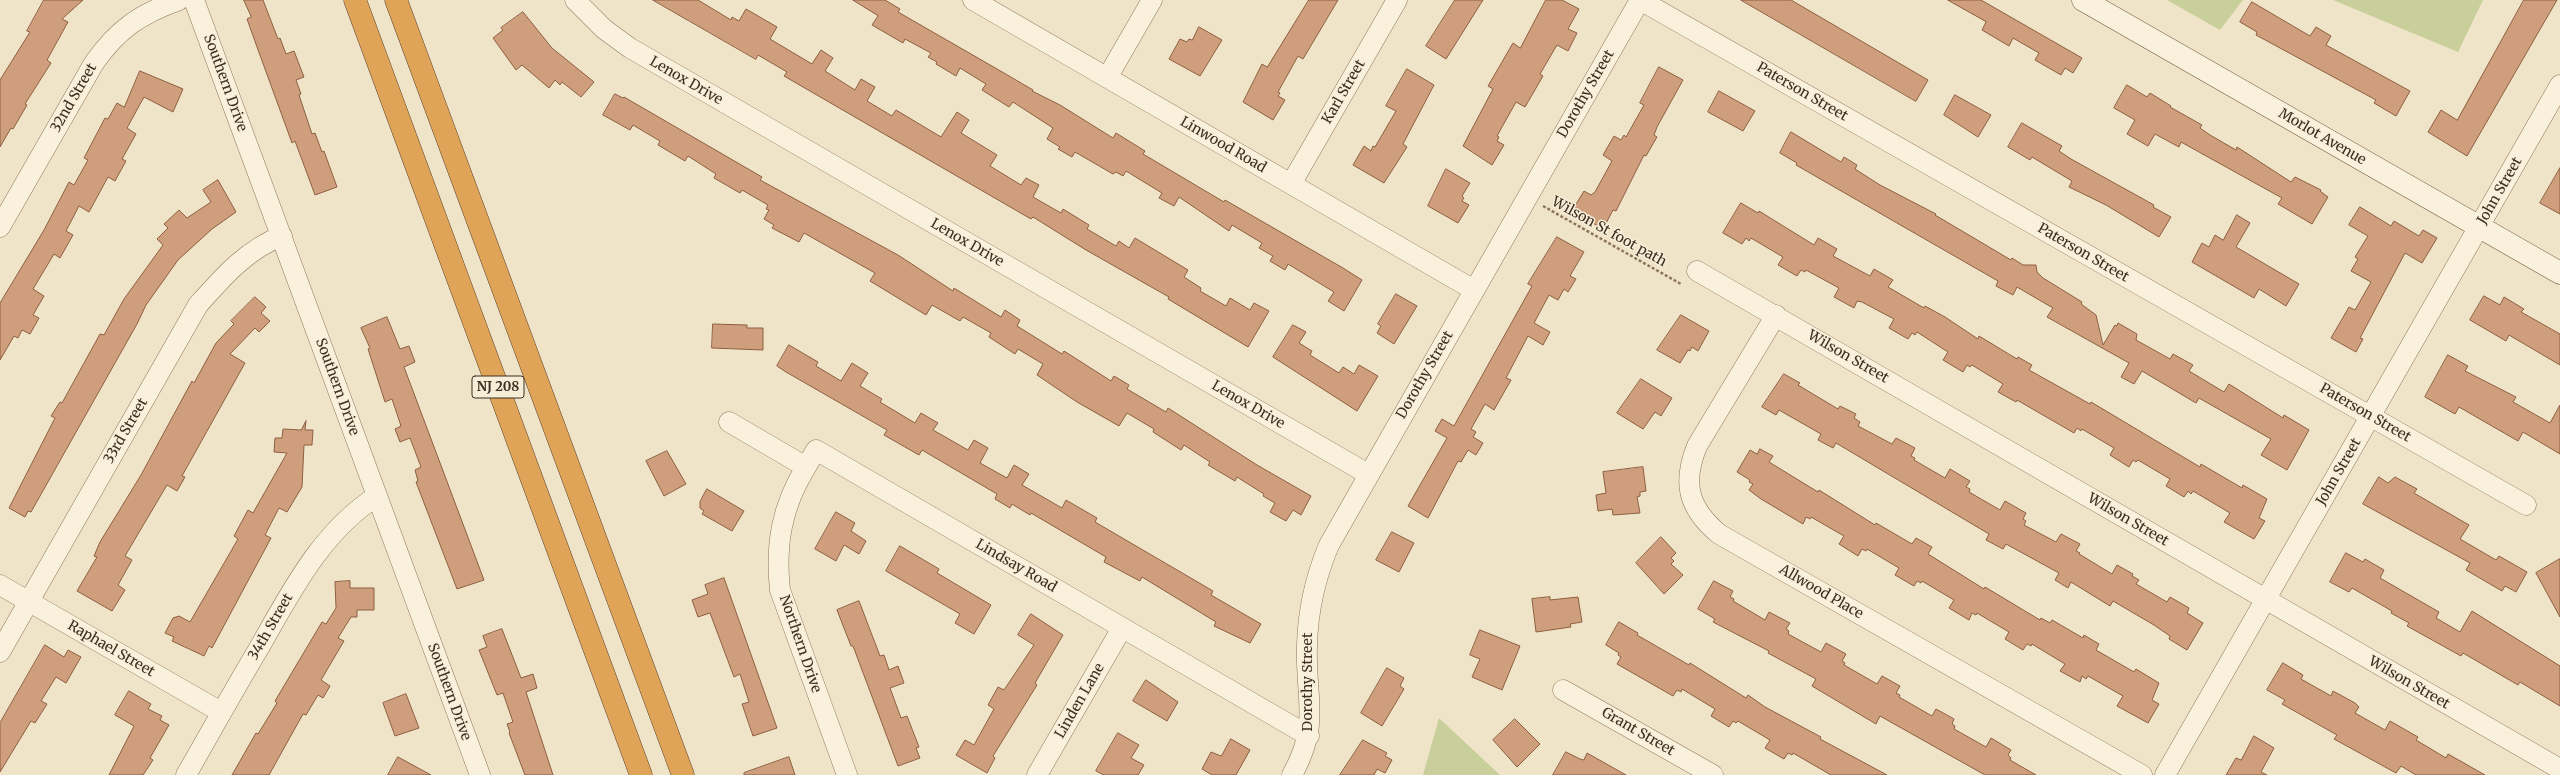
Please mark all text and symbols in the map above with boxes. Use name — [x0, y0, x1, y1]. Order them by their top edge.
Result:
street label: Southern Drive — [200, 32, 250, 134]
street label: Dorothy Street — [1554, 47, 1618, 141]
street label: Lenox Drive — [647, 53, 725, 109]
street label: Karl Street — [1319, 57, 1369, 127]
street label: Paterson Street — [1753, 59, 1851, 125]
street label: 32nd Street — [47, 60, 101, 136]
street label: Morlot Avenue — [2275, 105, 2369, 169]
street label: Linwood Road — [1177, 114, 1269, 176]
street label: John Street — [2474, 154, 2526, 228]
street label: Wilson St foot path — [1549, 193, 1669, 271]
street label: Lenox Drive — [928, 215, 1006, 271]
street label: Paterson Street — [2034, 220, 2132, 286]
street label: Wilson Street — [1805, 327, 1891, 387]
street label: Dorothy Street — [1393, 328, 1457, 422]
street label: Southern Drive — [312, 336, 362, 438]
road number: NJ 208 — [472, 376, 524, 398]
street label: Lenox Drive — [1209, 377, 1287, 433]
street label: Paterson Street — [2316, 380, 2414, 446]
street label: 33rd Street — [101, 395, 151, 467]
street label: John Street — [2313, 435, 2365, 509]
street label: Wilson Street — [2085, 490, 2171, 550]
street label: Lindsay Road — [973, 536, 1059, 596]
street label: Allwood Place — [1776, 561, 1866, 623]
street label: 34th Street — [245, 591, 297, 663]
street label: Northern Drive — [775, 593, 825, 695]
street label: Raphael Street — [65, 617, 157, 681]
street label: Dorothy Street — [1300, 633, 1316, 731]
street label: Southern Drive — [424, 641, 474, 743]
street label: Wilson Street — [2366, 653, 2452, 713]
street label: Linden Lane — [1052, 660, 1108, 742]
street label: Grant Street — [1599, 704, 1677, 760]

